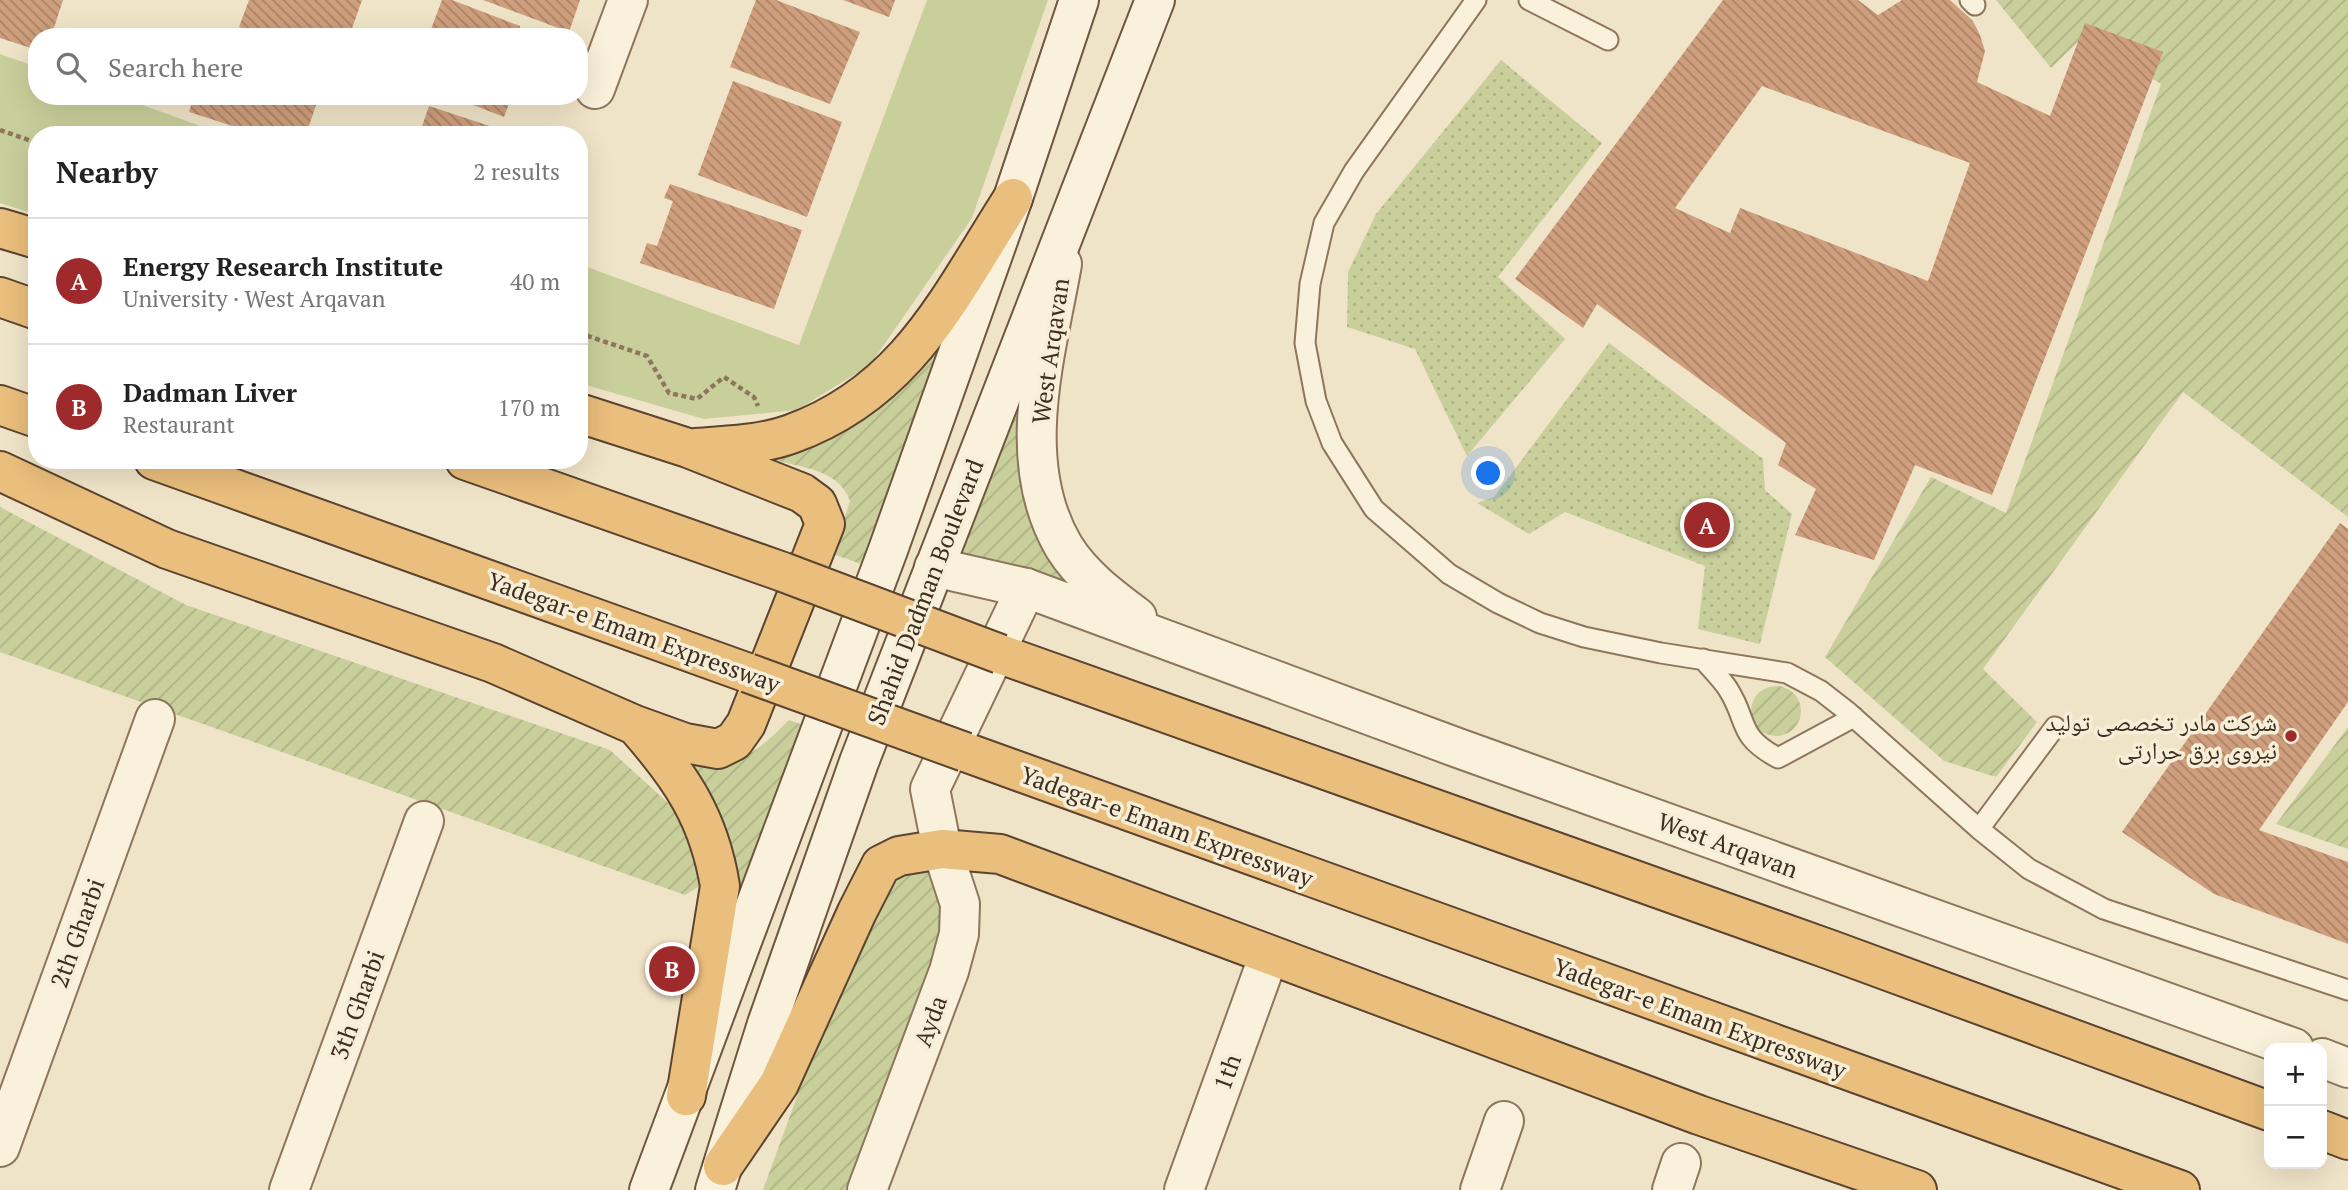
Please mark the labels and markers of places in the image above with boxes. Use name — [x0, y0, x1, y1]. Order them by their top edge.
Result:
pin: A — [1684, 499, 1730, 551]
place label: شرکت مادر تخصصی تولید نیروی برق حرارتی — [2046, 706, 2277, 766]
marker: شرکت مادر تخصصی تولید نیروی برق حرارتی — [2283, 728, 2299, 744]
pin: B — [649, 943, 695, 995]

